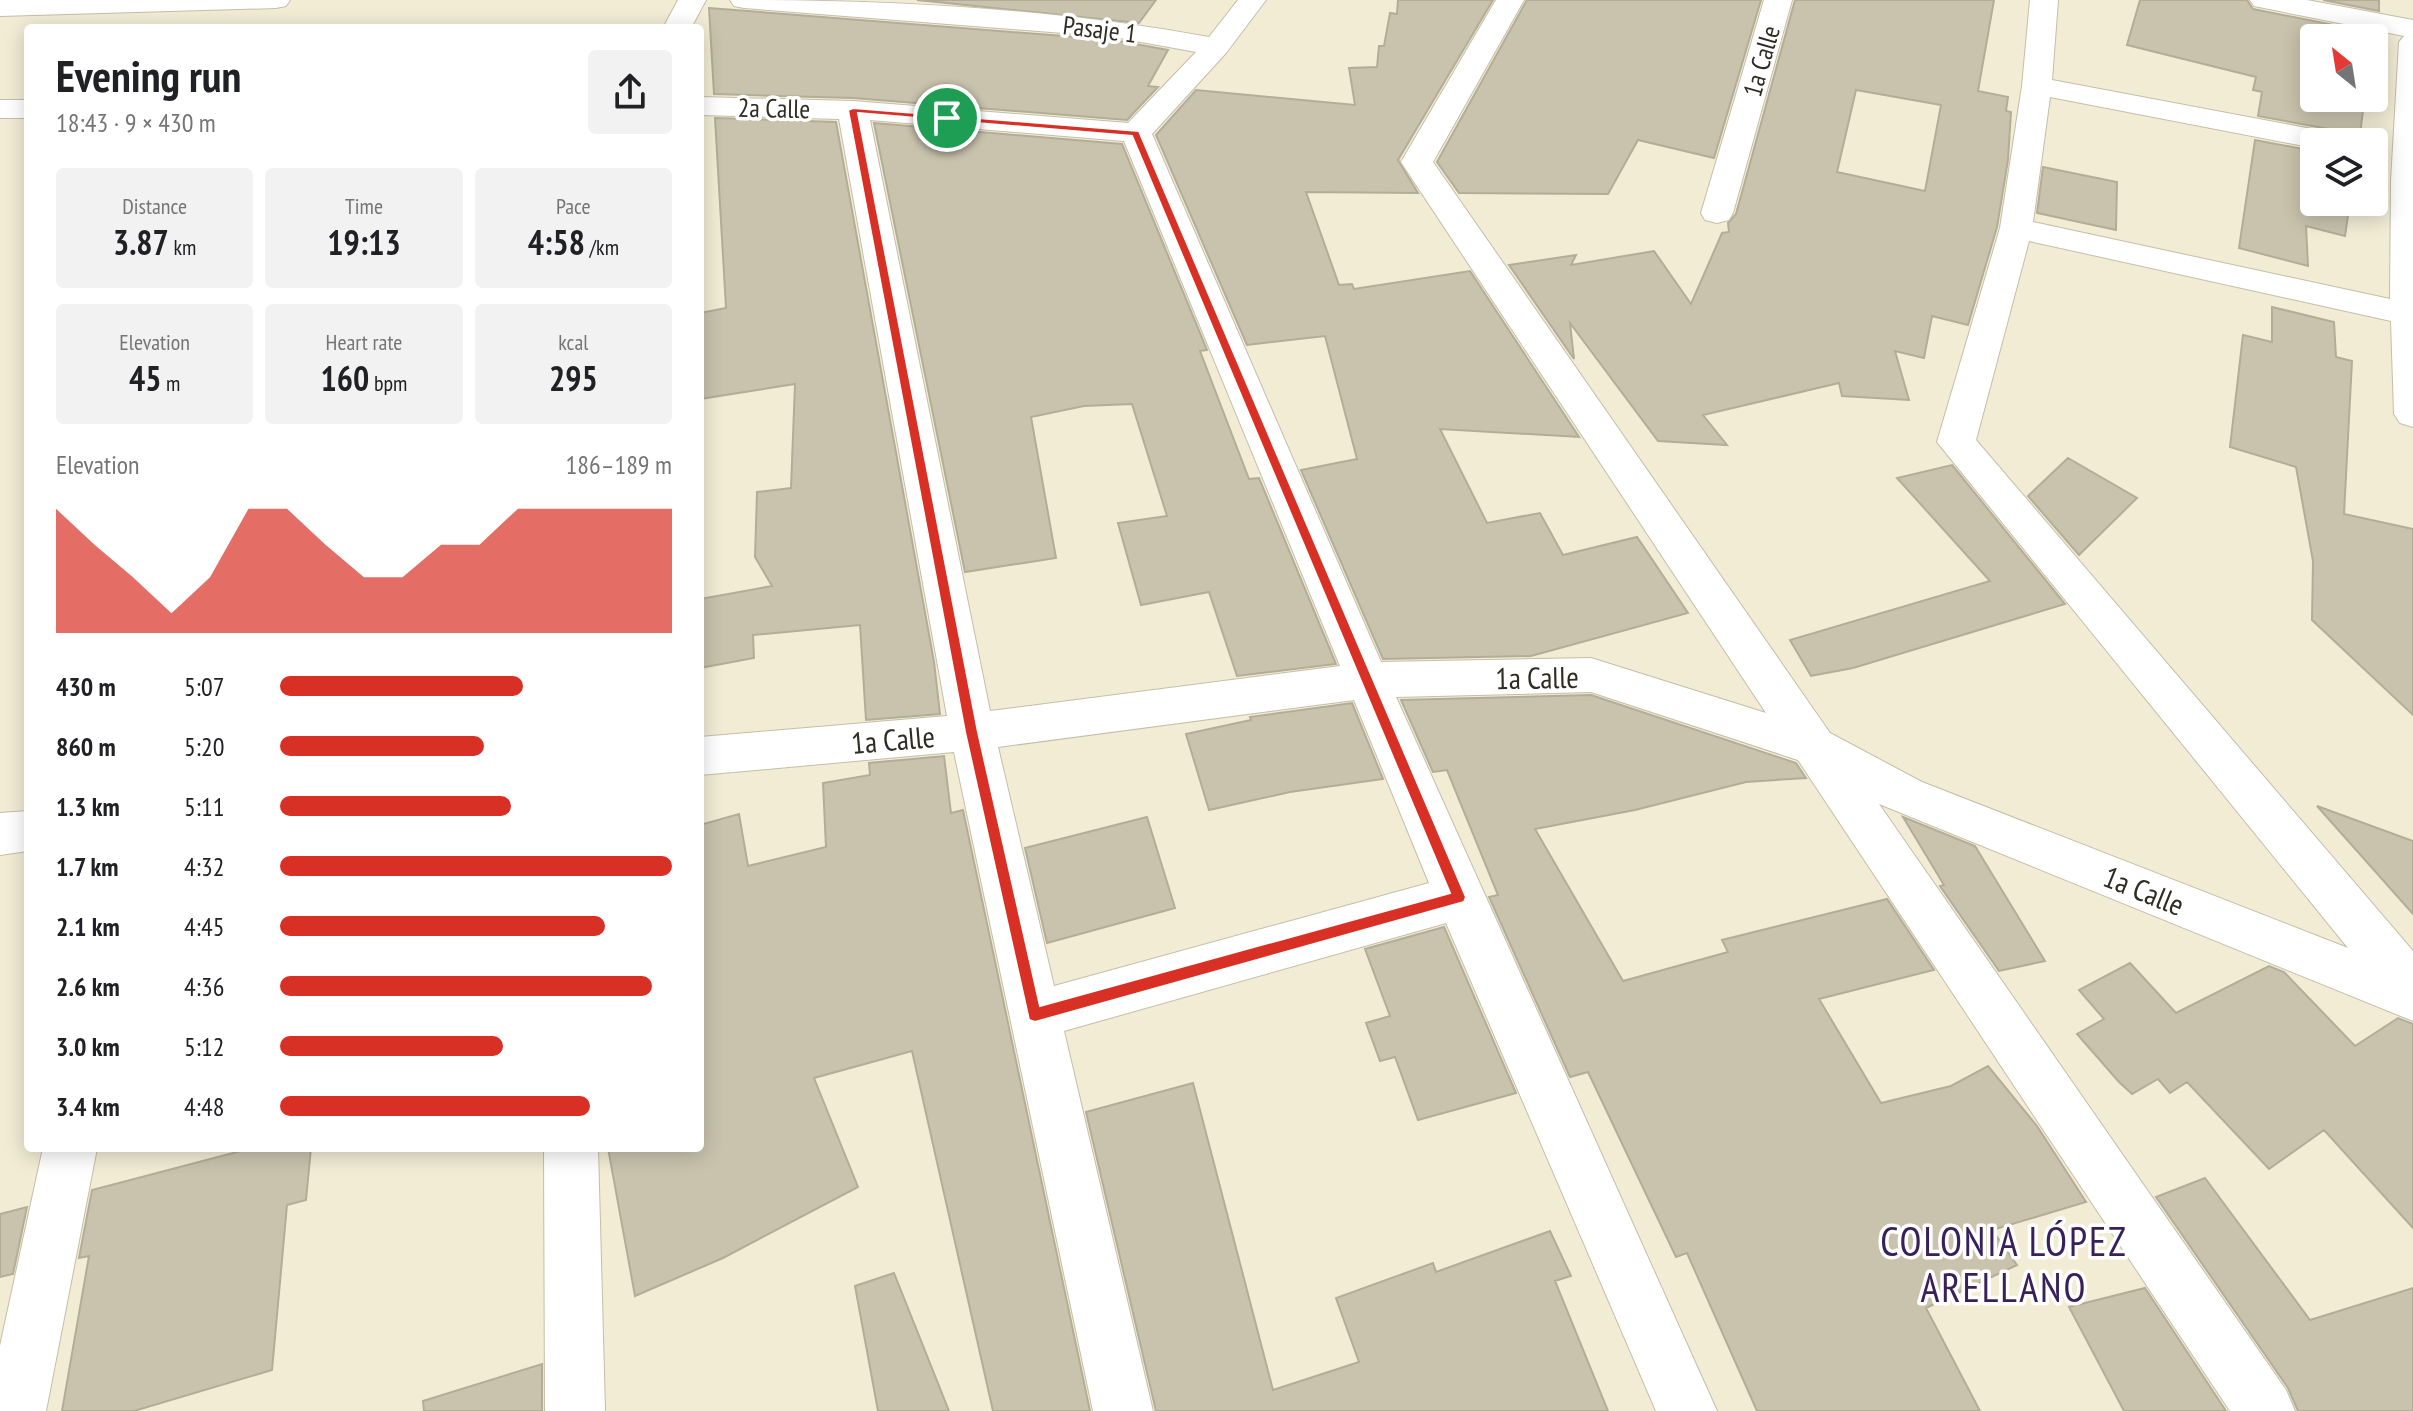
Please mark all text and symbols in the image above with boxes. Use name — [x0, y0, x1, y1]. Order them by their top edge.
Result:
street label: Pasaje 1 — [1061, 8, 1139, 50]
street label: 1a Calle — [1735, 22, 1787, 100]
north arrow — [2300, 24, 2388, 112]
map controls — [2300, 24, 2388, 216]
text: Evening run — [56, 47, 241, 104]
button: share — [588, 50, 672, 134]
pin — [913, 84, 981, 152]
street label: 2a Calle — [737, 91, 811, 125]
icon: arrive — [925, 96, 969, 140]
text: 18:43 · 9 × 430 m — [56, 106, 216, 139]
button: layers — [2300, 128, 2388, 216]
text: Distance — [122, 192, 187, 220]
text: Time — [345, 192, 383, 220]
text: Pace — [556, 192, 591, 220]
text: 3.87 — [113, 220, 169, 264]
text: 19:13 — [327, 220, 401, 264]
text: 4:58 — [528, 220, 585, 264]
text: km — [169, 233, 196, 261]
text: /km — [585, 233, 619, 261]
text: Elevation — [119, 328, 190, 356]
text: Heart rate — [326, 328, 402, 356]
text: kcal — [558, 328, 588, 356]
text: 45 — [129, 356, 161, 400]
text: 160 — [321, 356, 369, 400]
text: 295 — [549, 356, 598, 400]
text: m — [161, 369, 180, 397]
text: bpm — [369, 369, 407, 397]
text: Elevation — [56, 448, 139, 481]
text: 186–189 m — [566, 448, 672, 481]
street label: 1a Calle — [1495, 657, 1579, 697]
text: 430 m — [56, 670, 116, 703]
text: 5:07 — [184, 670, 224, 703]
street label: 1a Calle — [850, 716, 936, 762]
text: 860 m — [56, 730, 116, 763]
text: 5:20 — [184, 730, 224, 763]
text: 1.3 km — [56, 790, 120, 823]
text: 5:11 — [184, 790, 224, 823]
text: 1.7 km — [56, 850, 119, 883]
text: 4:32 — [184, 850, 224, 883]
street label: 1a Calle — [2098, 856, 2190, 924]
text: 2.1 km — [56, 910, 120, 943]
text: 4:45 — [184, 910, 224, 943]
text: 2.6 km — [56, 970, 120, 1003]
text: 4:36 — [184, 970, 224, 1003]
text: 3.0 km — [56, 1030, 120, 1063]
text: 5:12 — [184, 1030, 224, 1063]
text: 3.4 km — [56, 1090, 120, 1123]
text: 4:48 — [184, 1090, 224, 1123]
district label: COLONIA LÓPEZ ARELLANO — [1880, 1215, 2128, 1313]

